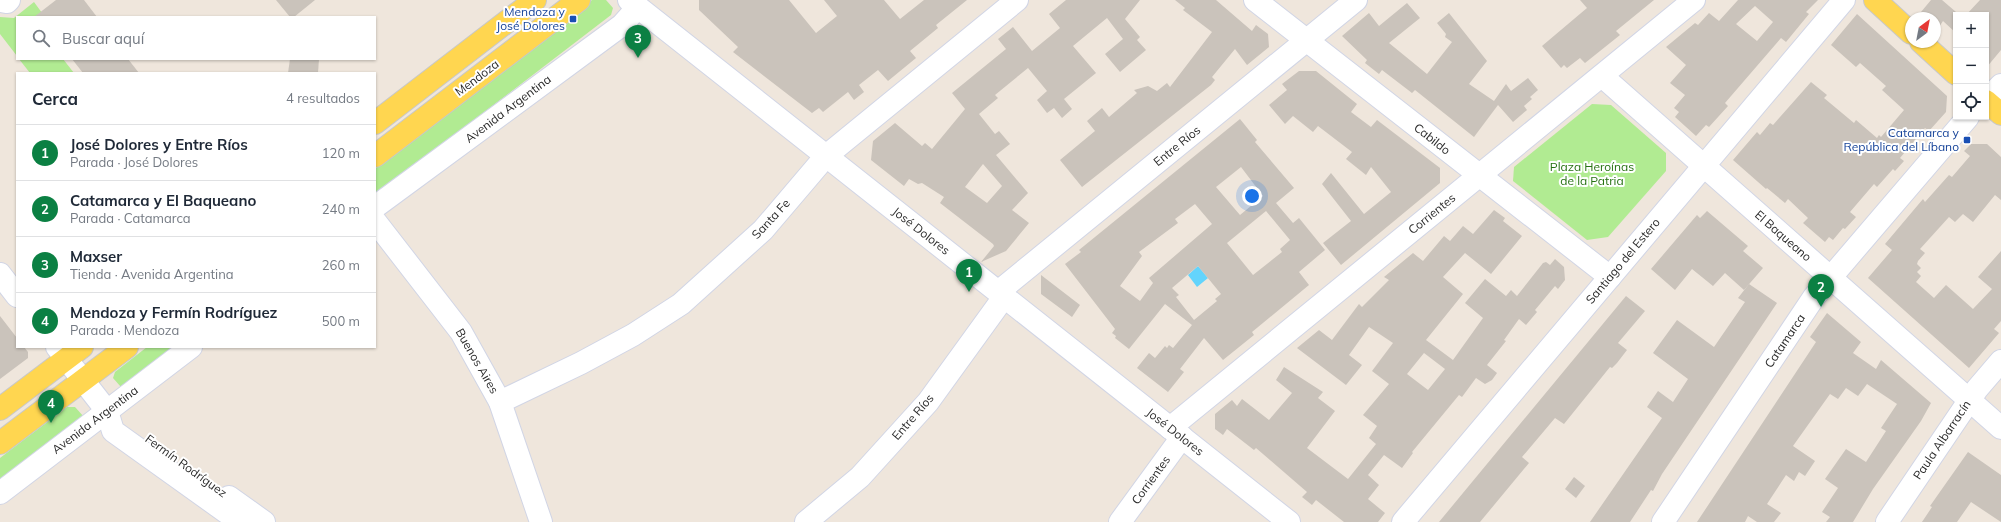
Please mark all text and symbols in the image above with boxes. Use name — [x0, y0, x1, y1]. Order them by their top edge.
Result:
place label: Mendoza y José Dolores — [496, 4, 566, 33]
north arrow — [1905, 12, 1941, 48]
map controls — [1953, 12, 1989, 120]
button: + — [1953, 12, 1989, 48]
marker: Mendoza y José Dolores — [568, 14, 578, 24]
search box — [16, 16, 376, 60]
pin: 3 — [625, 25, 651, 58]
icon: search — [30, 27, 52, 49]
text: Buscar aquí — [62, 29, 144, 48]
button: − — [1953, 48, 1989, 84]
street label: Mendoza — [452, 56, 502, 99]
street label: Avenida Argentina — [462, 71, 554, 146]
button: locate — [1953, 84, 1989, 120]
text: Cerca — [32, 88, 78, 109]
text: 4 resultados — [286, 90, 360, 106]
street label: Cabildo — [1411, 120, 1454, 158]
street label: Entre Ríos — [1150, 122, 1203, 169]
place label: Catamarca y República del Líbano — [1844, 125, 1960, 154]
text: José Dolores y Entre Ríos — [70, 135, 248, 154]
marker: Catamarca y República del Líbano — [1962, 135, 1972, 145]
text: 1 — [41, 145, 49, 161]
text: 120 m — [322, 145, 360, 161]
text: Parada · José Dolores — [70, 154, 198, 170]
park label: Plaza Heroínas de la Patria — [1550, 159, 1634, 188]
your location — [1242, 186, 1262, 206]
street label: Corrientes — [1405, 190, 1458, 237]
text: Catamarca y El Baqueano — [70, 191, 256, 210]
street label: Santa Fe — [748, 196, 793, 242]
text: 2 — [41, 201, 49, 217]
text: 240 m — [322, 201, 360, 217]
street label: José Dolores — [890, 204, 953, 258]
street label: El Baqueano — [1752, 207, 1815, 264]
text: Parada · Catamarca — [70, 210, 191, 226]
street label: Santiago del Estero — [1582, 215, 1663, 307]
text: Maxser — [70, 247, 122, 266]
text: 3 — [41, 257, 49, 273]
text: 260 m — [322, 257, 360, 273]
pin: 1 — [956, 259, 982, 292]
text: Tienda · Avenida Argentina — [70, 266, 234, 282]
pin: 2 — [1808, 274, 1834, 307]
text: Mendoza y Fermín Rodríguez — [70, 303, 277, 322]
street label: Catamarca — [1761, 311, 1808, 370]
text: 4 — [41, 313, 49, 329]
text: 500 m — [322, 313, 360, 329]
text: Parada · Mendoza — [70, 322, 179, 338]
street label: Buenos Aires — [453, 325, 502, 396]
street label: Avenida Argentina — [49, 382, 141, 457]
pin: 4 — [38, 390, 64, 423]
street label: Entre Ríos — [889, 391, 937, 443]
street label: Paula Albarracín — [1909, 397, 1974, 482]
street label: José Dolores — [1144, 405, 1207, 459]
street label: Fermín Rodríguez — [143, 431, 230, 500]
street label: Corrientes — [1128, 452, 1173, 507]

